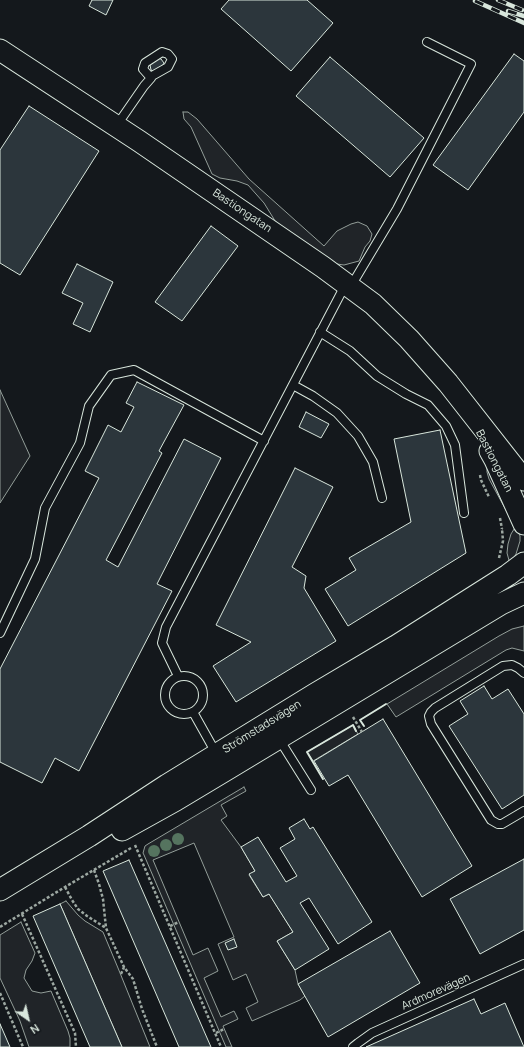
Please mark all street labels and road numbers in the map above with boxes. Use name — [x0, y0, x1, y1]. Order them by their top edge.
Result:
street label: Bastiongatan — [210, 186, 274, 236]
street label: Bastiongatan — [473, 428, 515, 494]
street label: Strömstadsvägen — [220, 698, 304, 756]
street label: Ardmorevägen — [400, 971, 472, 1013]

